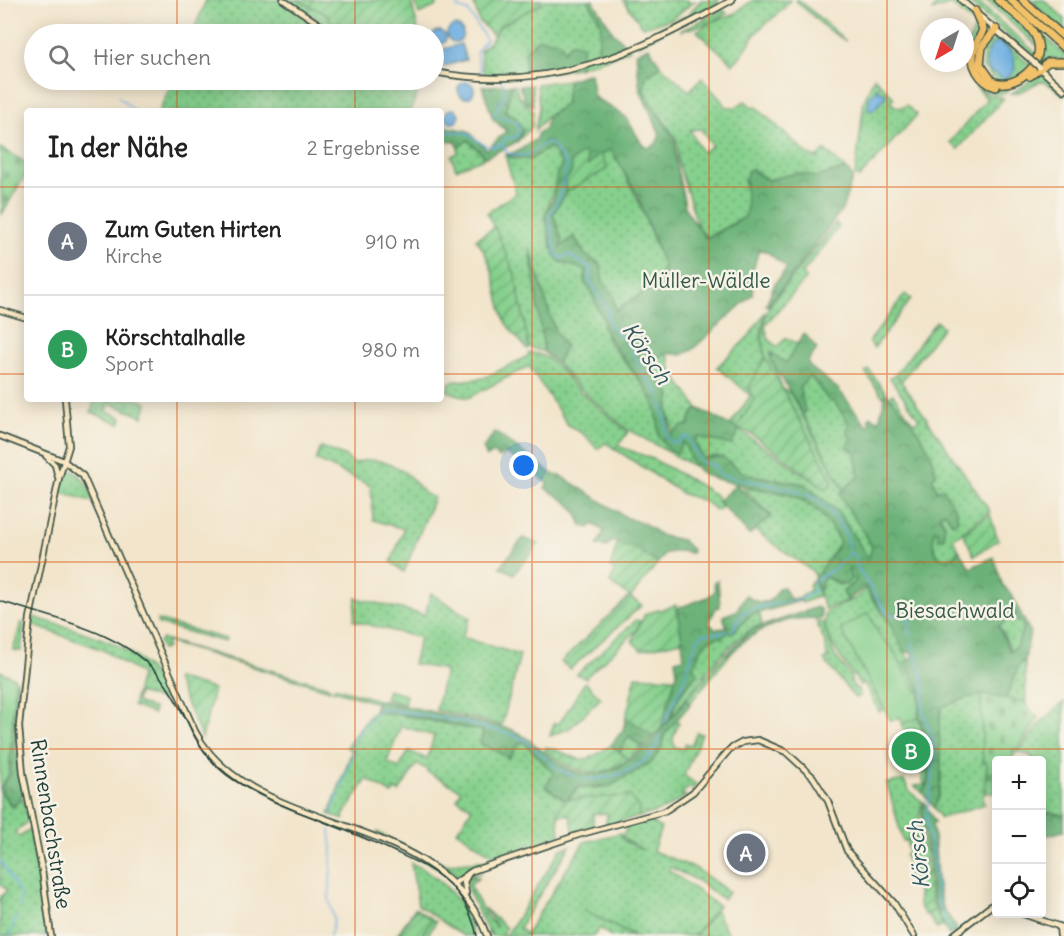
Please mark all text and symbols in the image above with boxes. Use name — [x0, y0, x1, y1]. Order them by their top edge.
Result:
north arrow — [920, 18, 974, 72]
search box — [24, 24, 444, 90]
icon: search — [45, 41, 78, 74]
text: Hier suchen — [93, 43, 211, 71]
text: In der Nähe — [48, 131, 188, 164]
text: 2 Ergebnisse — [307, 135, 420, 160]
text: Zum Guten Hirten — [105, 215, 282, 243]
text: A — [61, 229, 74, 254]
text: 910 m — [365, 229, 420, 254]
text: Kirche — [105, 243, 162, 268]
park label: Müller-Wäldle — [641, 267, 771, 294]
water label: Körsch — [616, 317, 679, 390]
text: Körschtalhalle — [105, 323, 245, 351]
text: B — [61, 337, 74, 362]
text: 980 m — [362, 337, 420, 362]
text: Sport — [105, 351, 154, 376]
your location — [509, 451, 538, 480]
park label: Biesachwald — [895, 597, 1015, 624]
pin: B — [892, 728, 930, 774]
street label: Rinnenbachstraße — [24, 737, 78, 911]
map controls — [992, 756, 1046, 918]
button: + — [992, 756, 1046, 810]
button: − — [992, 810, 1046, 864]
water label: Körsch — [900, 818, 936, 891]
pin: A — [726, 830, 766, 876]
button: locate — [992, 864, 1046, 918]

